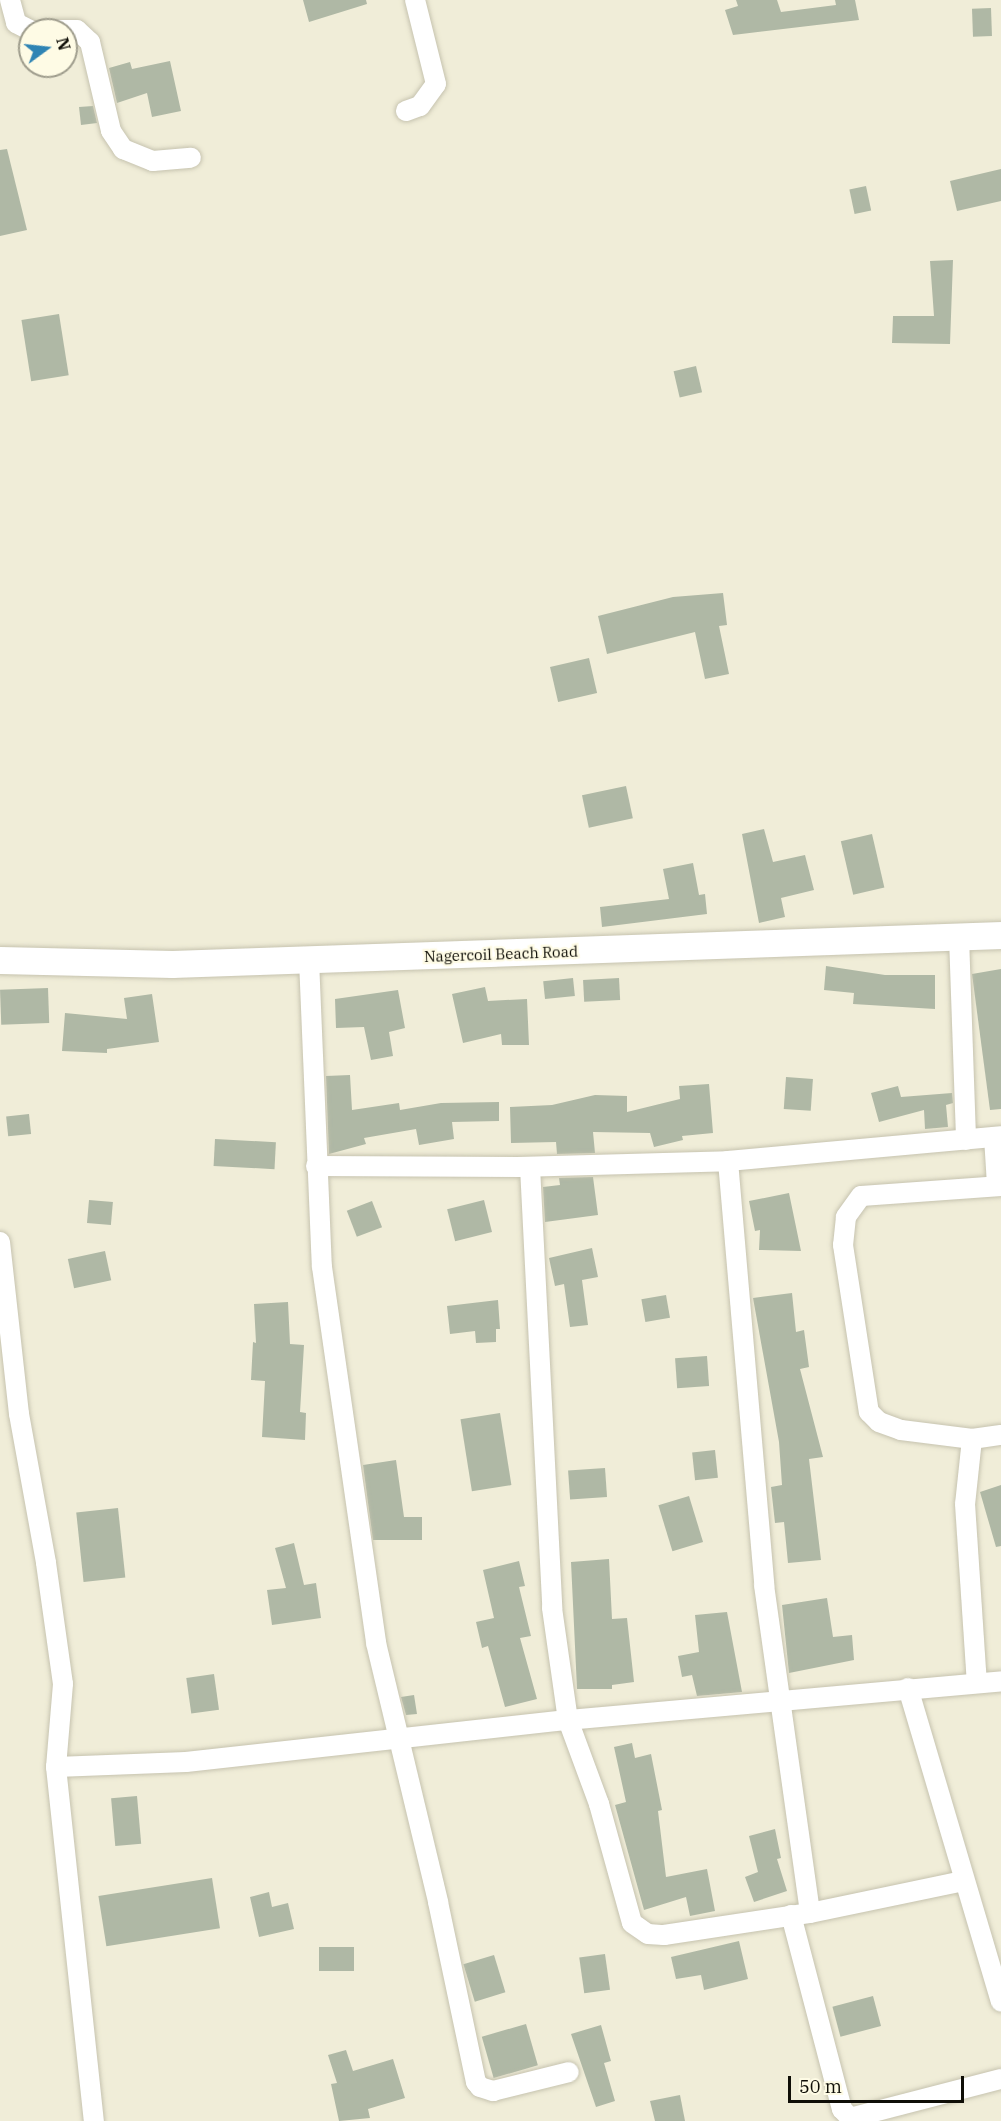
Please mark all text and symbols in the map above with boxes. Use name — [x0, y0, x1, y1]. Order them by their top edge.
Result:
north arrow — [18, 18, 78, 78]
text: N — [52, 35, 75, 53]
street label: Nagercoil Beach Road — [424, 942, 578, 966]
scale bar — [791, 2064, 966, 2102]
text: 50 m — [799, 2075, 842, 2098]

